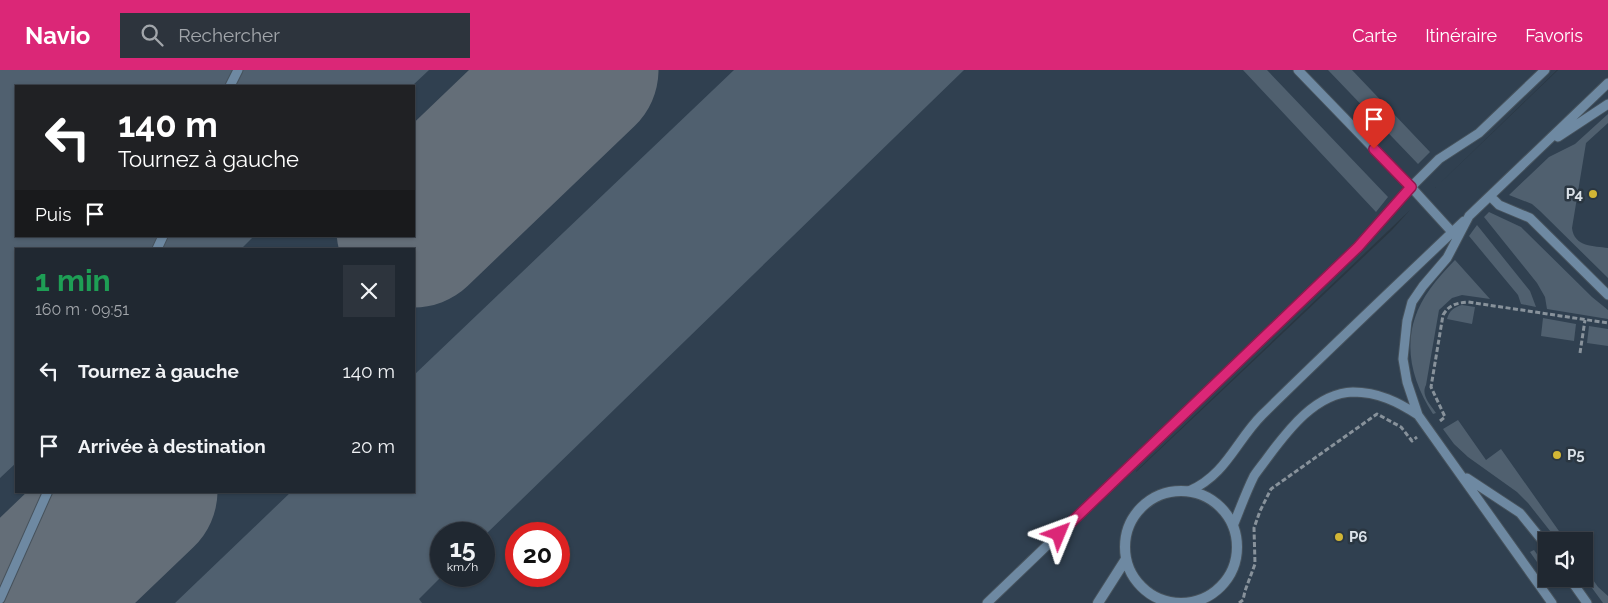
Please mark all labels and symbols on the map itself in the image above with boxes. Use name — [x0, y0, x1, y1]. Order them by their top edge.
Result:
pin — [1353, 98, 1395, 149]
place label: P4 — [1566, 185, 1583, 203]
marker: P4 — [1587, 188, 1599, 200]
place label: P5 — [1567, 446, 1585, 464]
marker: P5 — [1551, 449, 1563, 461]
position arrow — [1032, 507, 1084, 559]
speed limit sign: 20 — [505, 522, 570, 587]
place label: P6 — [1349, 528, 1367, 546]
marker: P6 — [1333, 531, 1345, 543]

